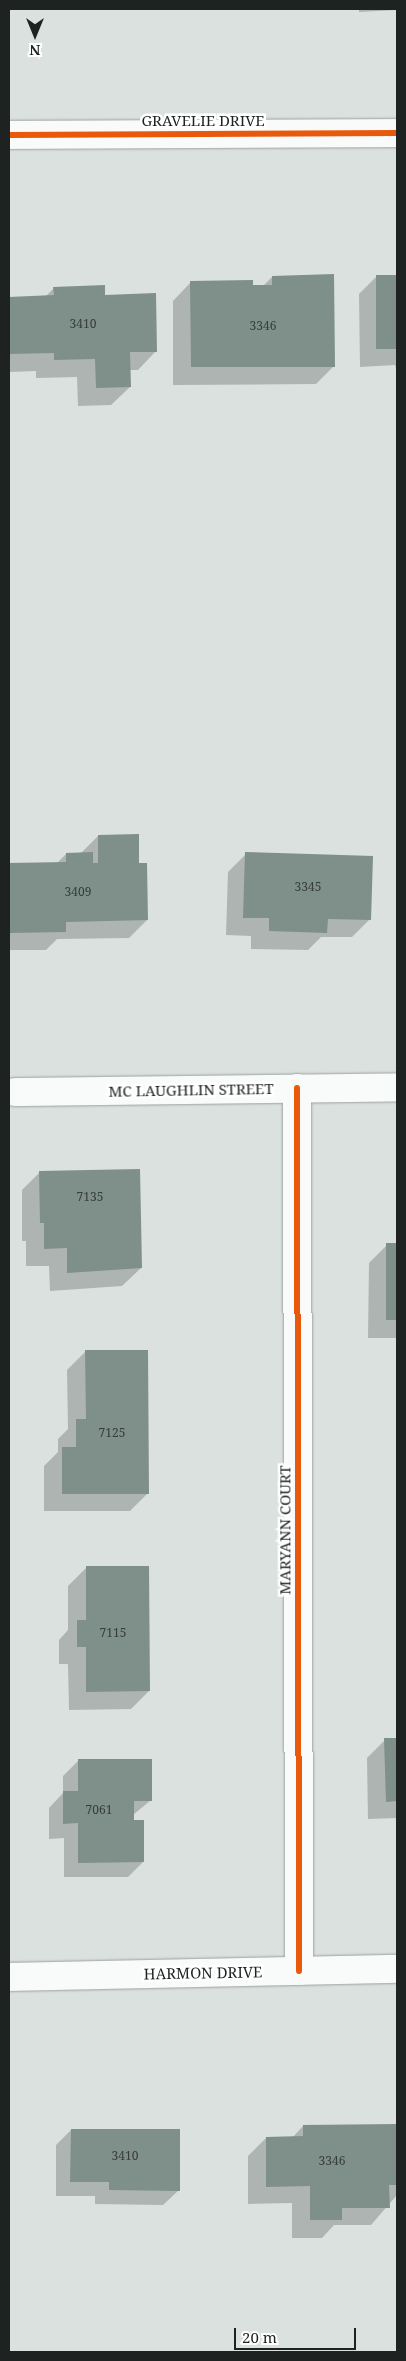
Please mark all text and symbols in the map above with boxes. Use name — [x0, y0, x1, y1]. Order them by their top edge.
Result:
north arrow — [10, 10, 60, 60]
text: N — [29, 41, 41, 60]
street label: GRAVELIE DRIVE — [141, 112, 265, 130]
house number: 3410 — [70, 317, 96, 331]
house number: 3346 — [250, 319, 276, 333]
house number: 3345 — [295, 880, 321, 894]
house number: 3409 — [65, 885, 91, 899]
street label: MC LAUGHLIN STREET — [108, 1080, 274, 1100]
house number: 7135 — [77, 1190, 103, 1204]
house number: 7125 — [99, 1426, 125, 1440]
street label: MARYANN COURT — [276, 1465, 294, 1595]
house number: 7115 — [100, 1626, 126, 1640]
house number: 7061 — [86, 1803, 112, 1817]
street label: HARMON DRIVE — [144, 1963, 262, 1983]
house number: 3410 — [112, 2149, 138, 2163]
house number: 3346 — [319, 2154, 345, 2168]
scale bar — [236, 2318, 358, 2350]
text: 20 m — [242, 2327, 277, 2347]

